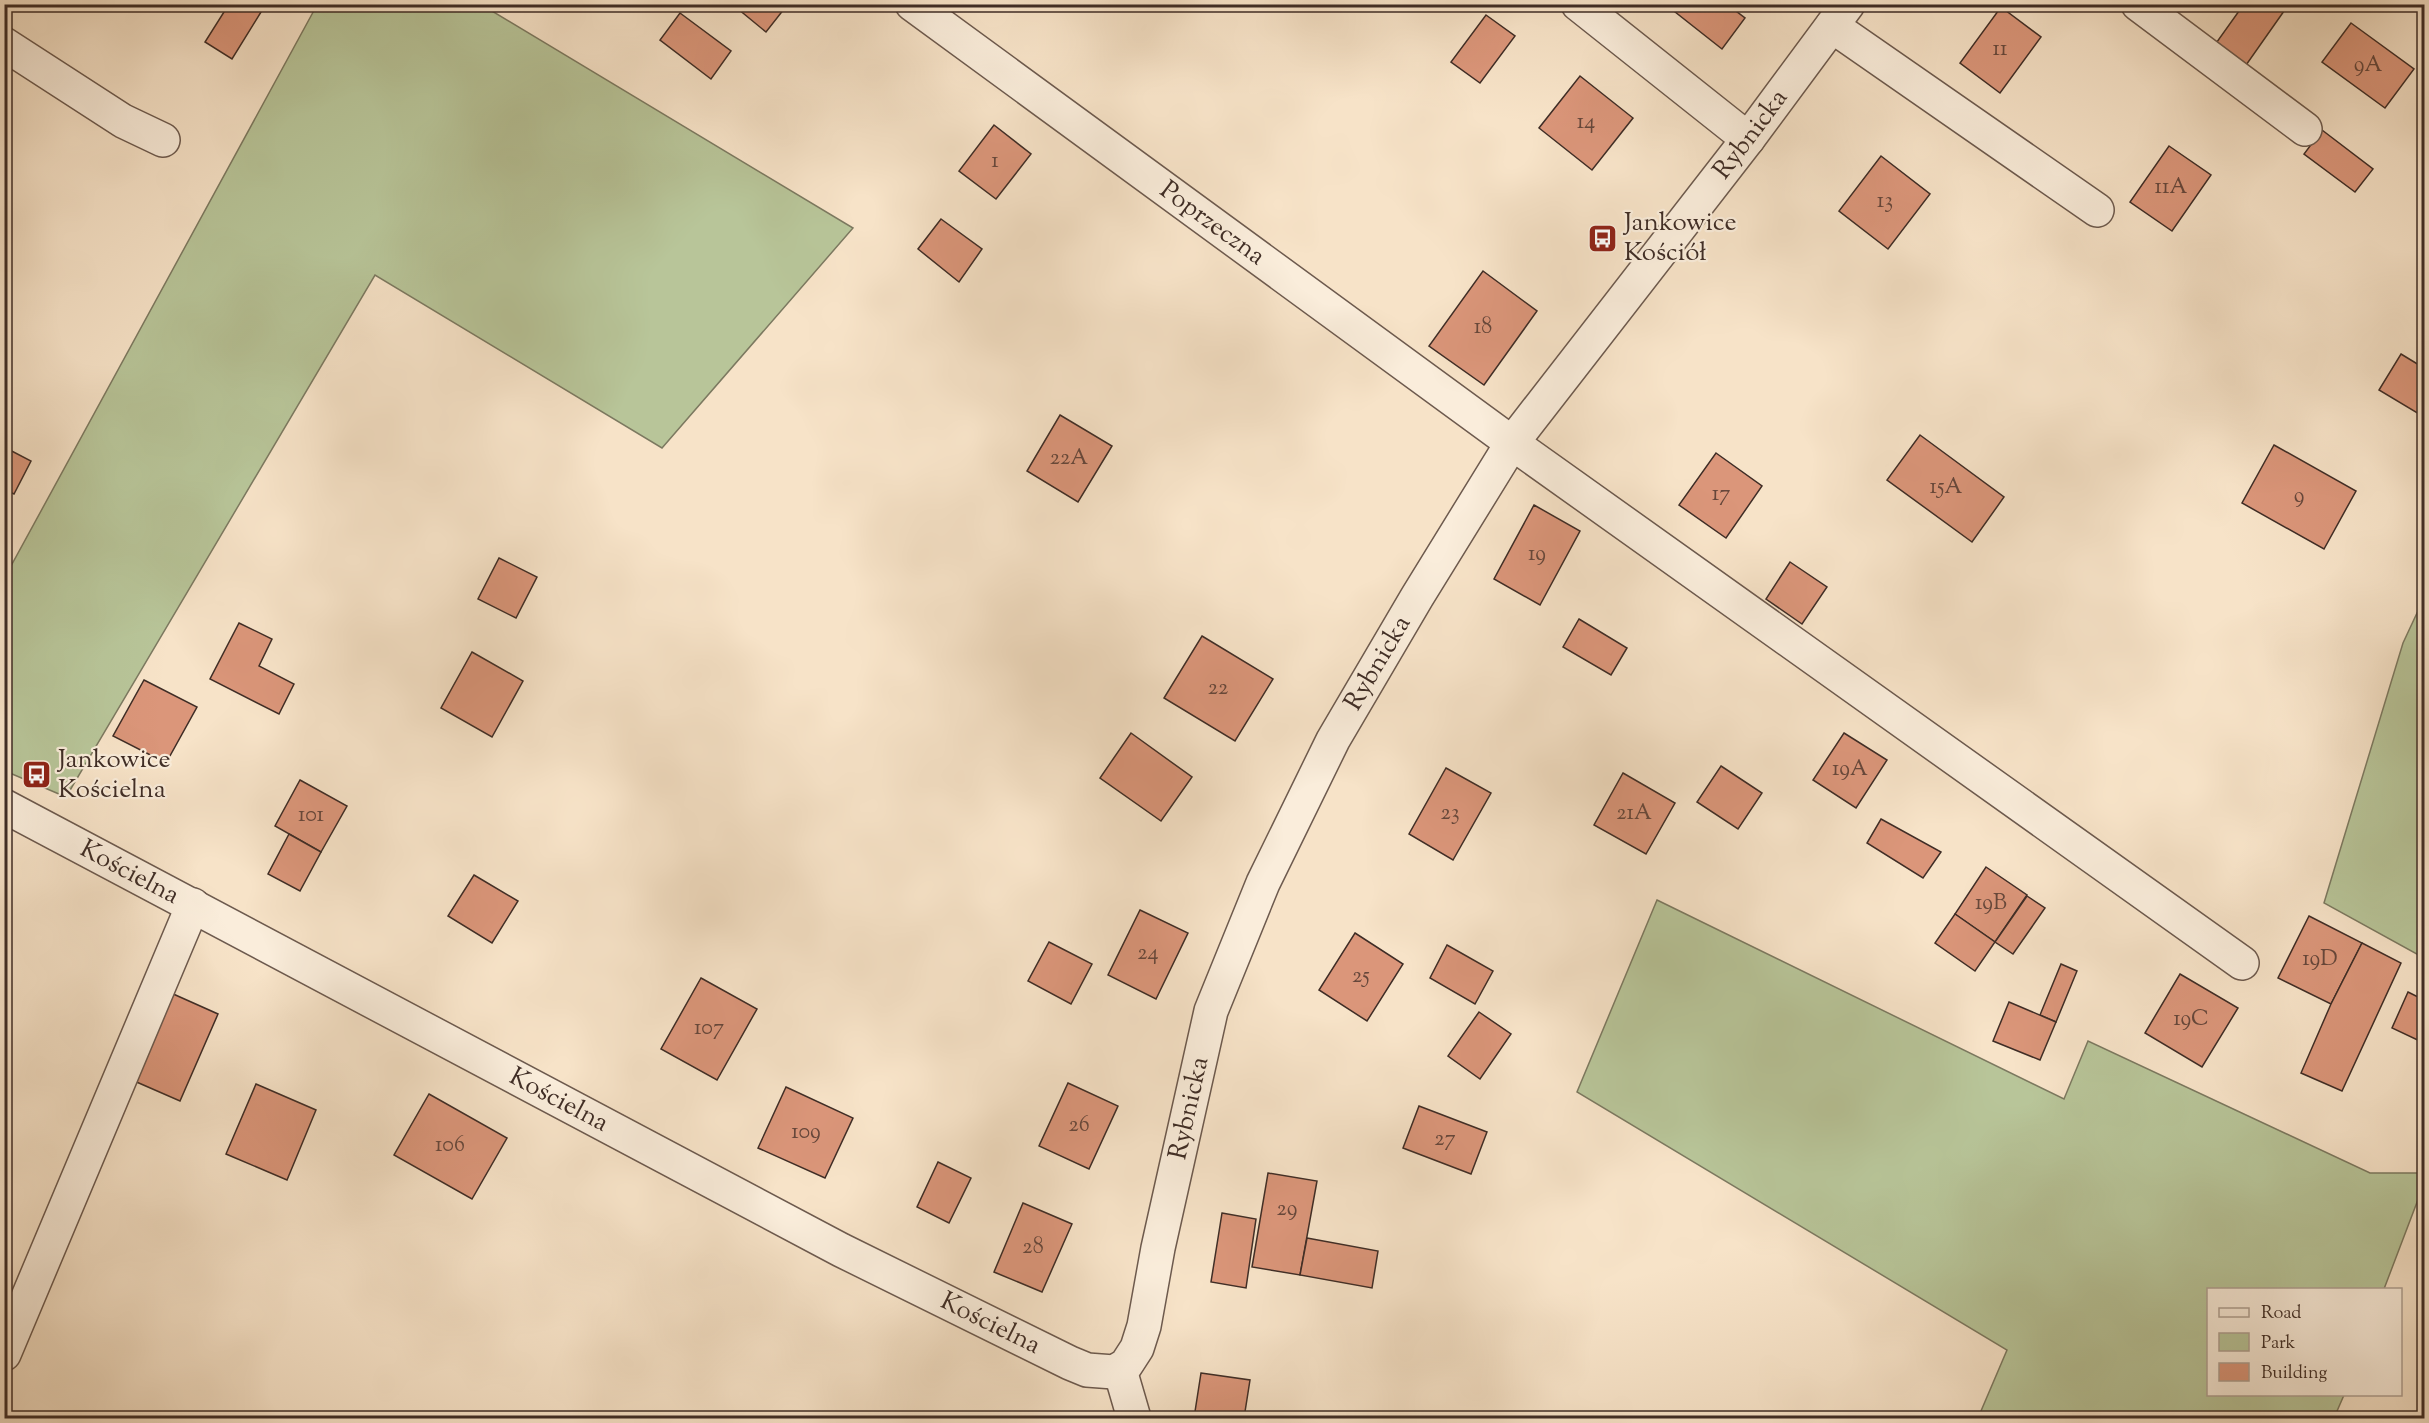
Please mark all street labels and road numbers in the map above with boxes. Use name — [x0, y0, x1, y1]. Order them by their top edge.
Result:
street label: Rybnicka — [1705, 82, 1797, 187]
street label: Poprzeczna — [1152, 173, 1273, 275]
street label: Rybnicka — [1336, 609, 1421, 718]
street label: Kościelna — [73, 831, 186, 914]
street label: Rybnicka — [1160, 1053, 1219, 1163]
street label: Kościelna — [502, 1059, 615, 1142]
street label: Kościelna — [934, 1283, 1047, 1364]

